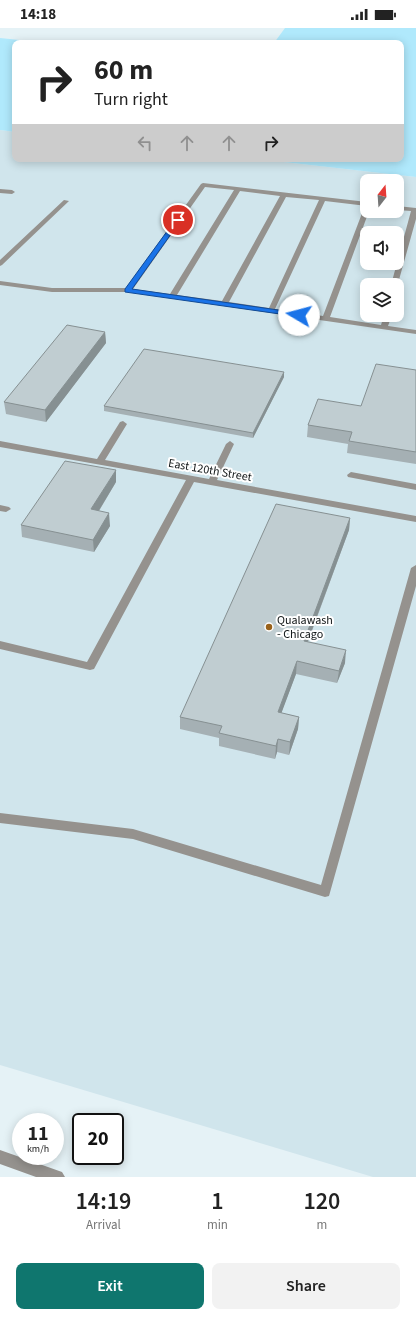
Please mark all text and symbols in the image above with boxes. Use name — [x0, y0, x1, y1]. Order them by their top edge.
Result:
text: 14:18 — [20, 4, 56, 25]
text: 60 m — [94, 50, 153, 90]
icon: right — [28, 56, 80, 108]
text: Turn right — [94, 87, 168, 112]
icon: left — [134, 132, 156, 154]
icon: ahead — [176, 132, 198, 154]
icon: ahead — [218, 132, 240, 154]
icon: right — [260, 132, 282, 154]
north arrow — [360, 174, 404, 218]
map controls — [360, 174, 404, 322]
pin — [161, 203, 195, 237]
icon: arrive — [167, 209, 189, 231]
button: sound — [360, 226, 404, 270]
button: layers — [360, 278, 404, 322]
position arrow — [278, 294, 320, 336]
street label: East 120th Street — [167, 455, 253, 486]
place label: Qualawash - Chicago — [277, 612, 333, 643]
marker: Qualawash - Chicago — [264, 622, 274, 632]
speed limit sign: 20 — [72, 1113, 124, 1165]
text: 11 — [27, 1120, 49, 1148]
text: km/h — [27, 1142, 49, 1156]
text: 14:19 — [76, 1184, 131, 1219]
text: 1 — [211, 1184, 224, 1219]
text: 120 — [304, 1184, 340, 1219]
text: Arrival — [86, 1216, 121, 1234]
text: min — [207, 1216, 228, 1234]
text: m — [317, 1216, 327, 1234]
button: Exit — [16, 1263, 204, 1309]
button: Share — [212, 1263, 400, 1309]

